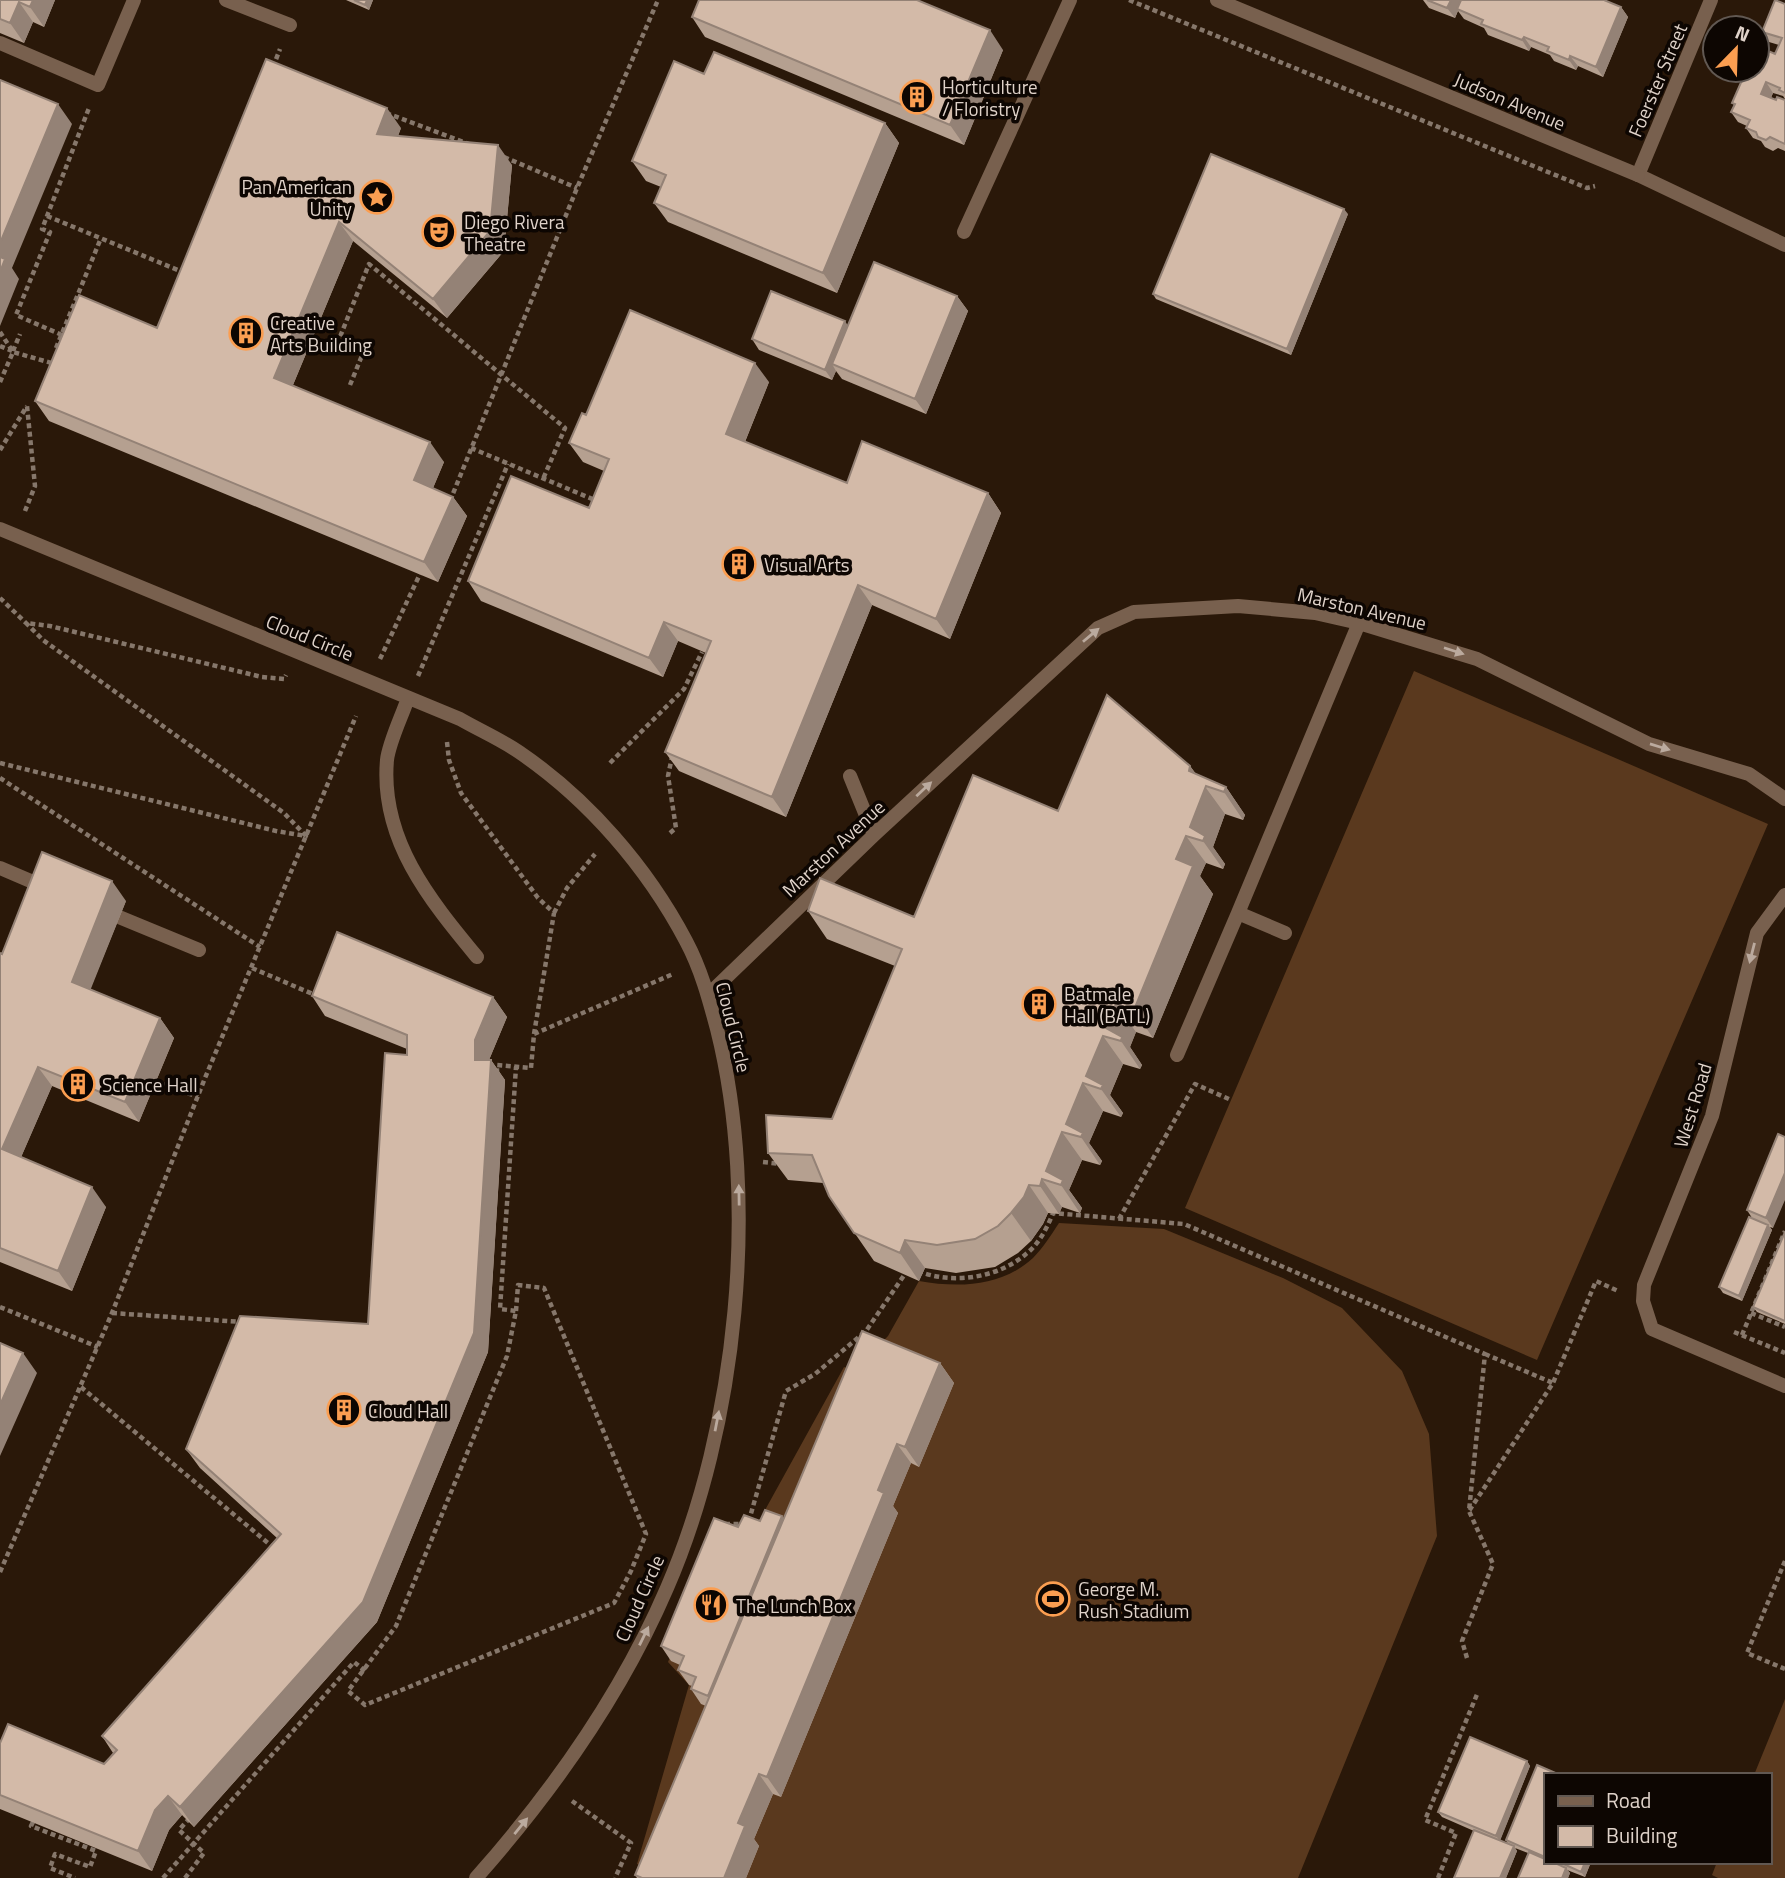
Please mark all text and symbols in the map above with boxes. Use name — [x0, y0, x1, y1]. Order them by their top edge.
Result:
north arrow — [1701, 14, 1771, 84]
text: N — [1731, 17, 1755, 49]
street label: Foerster Street — [1620, 18, 1694, 141]
street label: Judson Avenue — [1450, 65, 1570, 137]
place label: Horticulture / Floristry — [942, 72, 1038, 123]
building icon: Horticulture / Floristry — [898, 78, 936, 116]
place label: Pan American Unity — [241, 172, 352, 223]
place icon: Pan American Unity — [358, 178, 396, 216]
place label: Diego Rivera Theatre — [464, 207, 565, 258]
theatre icon: Diego Rivera Theatre — [420, 213, 458, 251]
place label: Creative Arts Building — [270, 308, 372, 359]
building icon: Creative Arts Building — [227, 314, 265, 352]
building icon: Visual Arts — [720, 545, 758, 583]
place label: Visual Arts — [764, 550, 850, 579]
street label: Marston Avenue — [1295, 579, 1429, 637]
street label: Cloud Circle — [262, 606, 358, 668]
one-way arrow — [1082, 627, 1100, 642]
one-way arrow — [1444, 647, 1465, 657]
one-way arrow — [1650, 743, 1671, 753]
one-way arrow — [915, 781, 932, 797]
street label: Marston Avenue — [775, 793, 891, 903]
one-way arrow — [1746, 942, 1757, 964]
street label: Cloud Circle — [709, 979, 759, 1075]
place label: Batmale Hall (BATL) — [1064, 979, 1150, 1030]
building icon: Batmale Hall (BATL) — [1020, 985, 1058, 1023]
street label: West Road — [1665, 1059, 1719, 1151]
building icon: Science Hall — [59, 1065, 97, 1103]
place label: Science Hall — [102, 1070, 198, 1099]
one-way arrow — [733, 1184, 745, 1206]
building icon: Cloud Hall — [325, 1391, 363, 1429]
place label: Cloud Hall — [368, 1396, 448, 1425]
one-way arrow — [712, 1410, 723, 1432]
street label: Cloud Circle — [607, 1550, 671, 1646]
place label: George M. Rush Stadium — [1078, 1574, 1189, 1625]
sports icon: George M. Rush Stadium — [1034, 1580, 1072, 1618]
restaurant icon: The Lunch Box — [692, 1586, 730, 1624]
place label: The Lunch Box — [736, 1591, 852, 1620]
one-way arrow — [638, 1626, 650, 1646]
legend — [1544, 1773, 1771, 1864]
text: Road — [1606, 1784, 1651, 1816]
one-way arrow — [513, 1818, 528, 1836]
text: Building — [1606, 1819, 1678, 1851]

